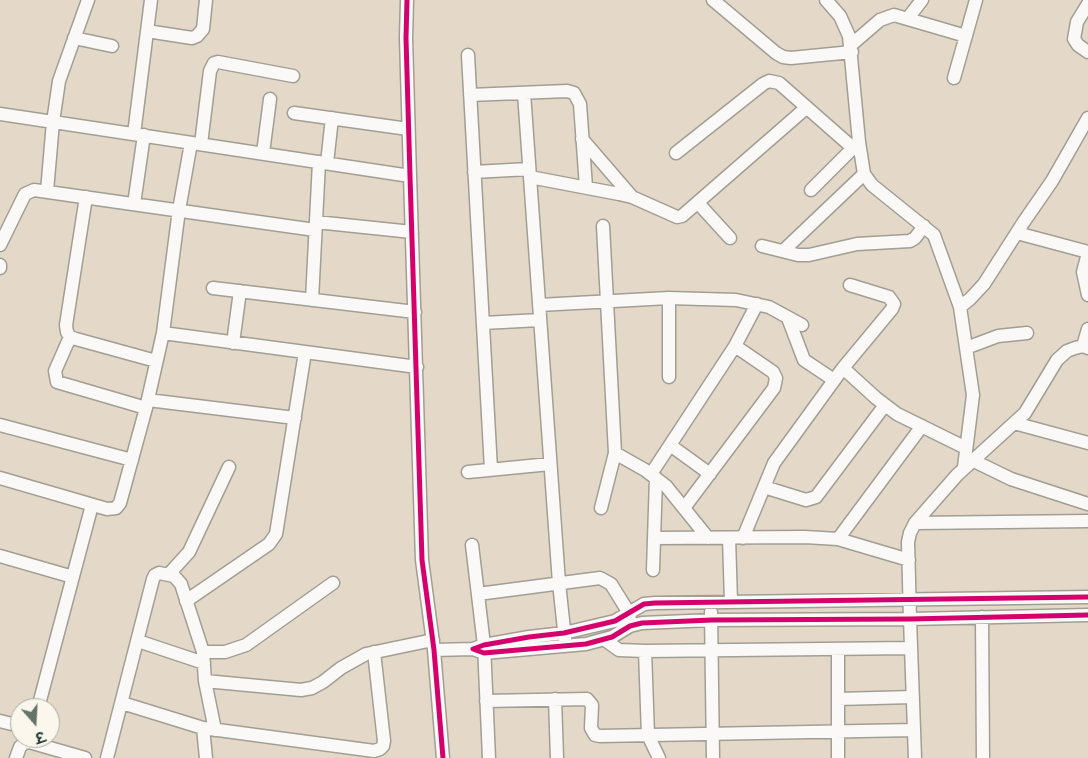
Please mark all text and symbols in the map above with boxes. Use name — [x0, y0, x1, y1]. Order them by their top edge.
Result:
north arrow — [10, 698, 60, 748]
text: उ — [32, 726, 47, 746]

